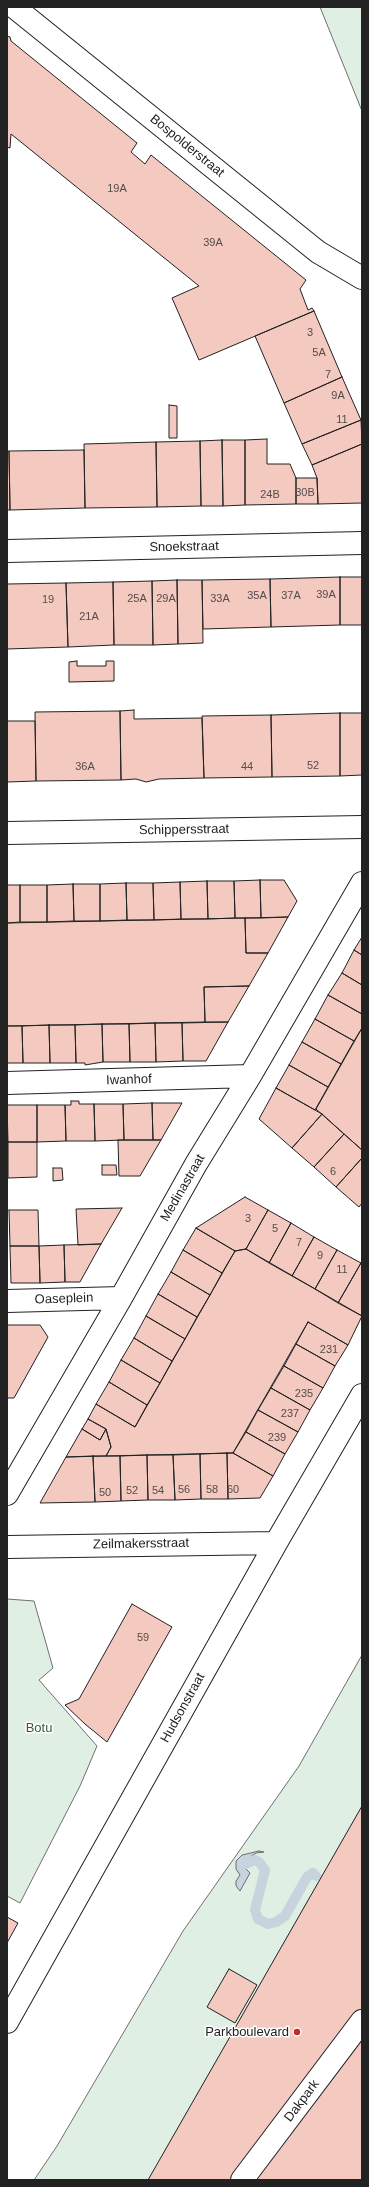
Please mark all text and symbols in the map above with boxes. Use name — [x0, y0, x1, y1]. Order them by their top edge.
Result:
street label: Bospolderstraat — [147, 111, 227, 181]
house number: 19A — [107, 182, 127, 196]
house number: 39A — [203, 236, 223, 250]
house number: 3 — [307, 326, 313, 340]
house number: 5A — [312, 346, 326, 360]
house number: 7 — [325, 368, 331, 382]
house number: 9A — [331, 389, 345, 403]
house number: 11 — [336, 413, 348, 427]
house number: 30B — [295, 486, 315, 500]
house number: 24B — [260, 488, 280, 502]
street label: Snoekstraat — [149, 539, 219, 555]
house number: 39A — [316, 588, 336, 602]
house number: 35A — [247, 589, 267, 603]
house number: 37A — [281, 589, 301, 603]
house number: 25A — [127, 592, 147, 606]
house number: 29A — [156, 592, 176, 606]
house number: 33A — [210, 592, 230, 606]
house number: 19 — [42, 593, 54, 607]
house number: 21A — [79, 610, 99, 624]
house number: 52 — [307, 759, 319, 773]
house number: 36A — [75, 760, 95, 774]
house number: 44 — [241, 760, 253, 774]
street label: Schippersstraat — [139, 821, 229, 839]
street label: Iwanhof — [106, 1071, 152, 1089]
street label: Medinastraat — [157, 1152, 209, 1224]
house number: 6 — [330, 1165, 336, 1179]
house number: 3 — [245, 1212, 251, 1226]
house number: 5 — [272, 1222, 278, 1236]
house number: 7 — [296, 1236, 302, 1250]
house number: 9 — [317, 1249, 323, 1263]
house number: 11 — [336, 1263, 348, 1277]
street label: Oaseplein — [34, 1290, 94, 1308]
house number: 231 — [320, 1343, 338, 1357]
house number: 235 — [295, 1387, 313, 1401]
house number: 237 — [281, 1407, 299, 1421]
house number: 239 — [268, 1431, 286, 1445]
house number: 56 — [178, 1483, 190, 1497]
house number: 58 — [206, 1483, 218, 1497]
house number: 60 — [227, 1483, 239, 1497]
house number: 52 — [126, 1484, 138, 1498]
house number: 54 — [152, 1484, 164, 1498]
house number: 50 — [99, 1486, 111, 1500]
street label: Zeilmakersstraat — [93, 1535, 189, 1553]
house number: 59 — [137, 1631, 149, 1645]
street label: Hudsonstraat — [157, 1670, 209, 1746]
park label: Botu — [26, 1720, 52, 1736]
place label: Parkboulevard — [205, 2024, 289, 2040]
marker: Parkboulevard — [292, 2027, 302, 2037]
street label: Dakpark — [281, 2077, 323, 2125]

